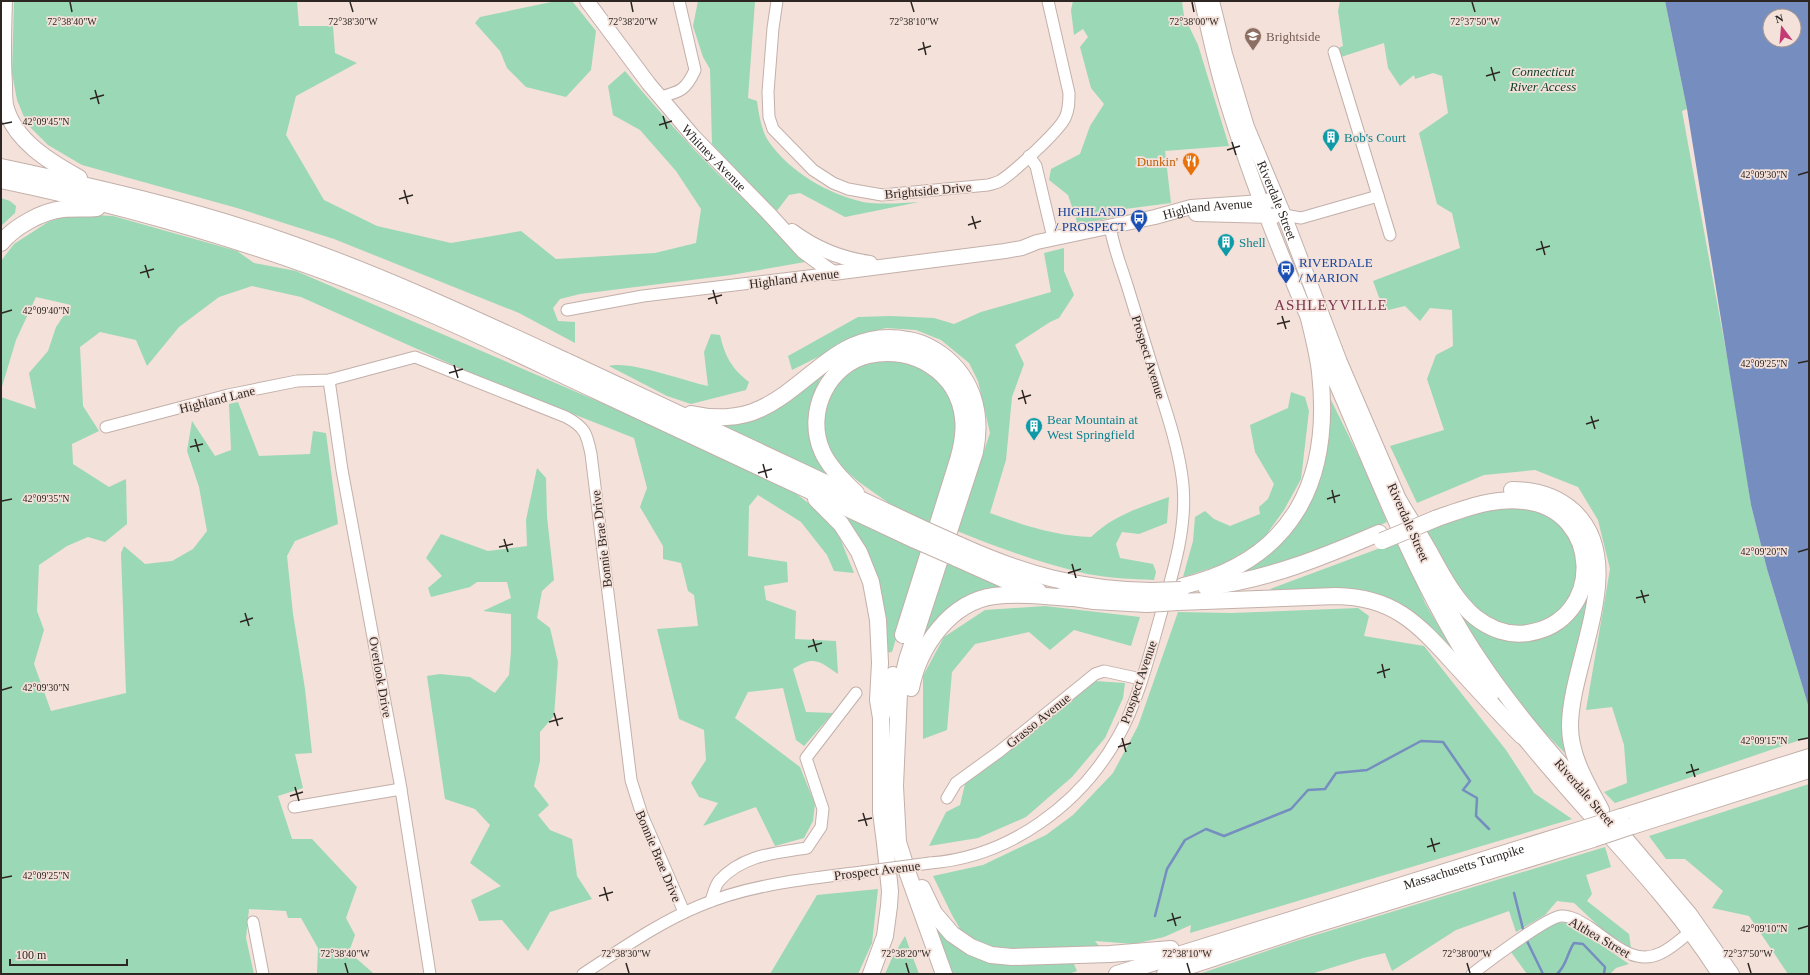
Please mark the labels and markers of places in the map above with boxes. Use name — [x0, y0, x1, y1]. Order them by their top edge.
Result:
school or university icon: Brightside — [1243, 26, 1263, 51]
place label: Brightside — [1266, 29, 1320, 44]
building icon: Bob's Court — [1321, 127, 1341, 152]
place label: Bob's Court — [1344, 130, 1406, 145]
restaurant icon: Dunkin' — [1181, 151, 1201, 176]
place label: Dunkin' — [1137, 154, 1178, 169]
place label: HIGHLAND / PROSPECT — [1055, 204, 1126, 234]
bus stop icon: HIGHLAND / PROSPECT — [1129, 208, 1149, 233]
building icon: Shell — [1216, 232, 1236, 257]
place label: Shell — [1239, 235, 1266, 250]
place label: RIVERDALE / MARION — [1299, 255, 1373, 285]
bus stop icon: RIVERDALE / MARION — [1276, 259, 1296, 284]
place label: Bear Mountain at West Springfield — [1047, 412, 1138, 442]
building icon: Bear Mountain at West Springfield — [1024, 416, 1044, 441]

